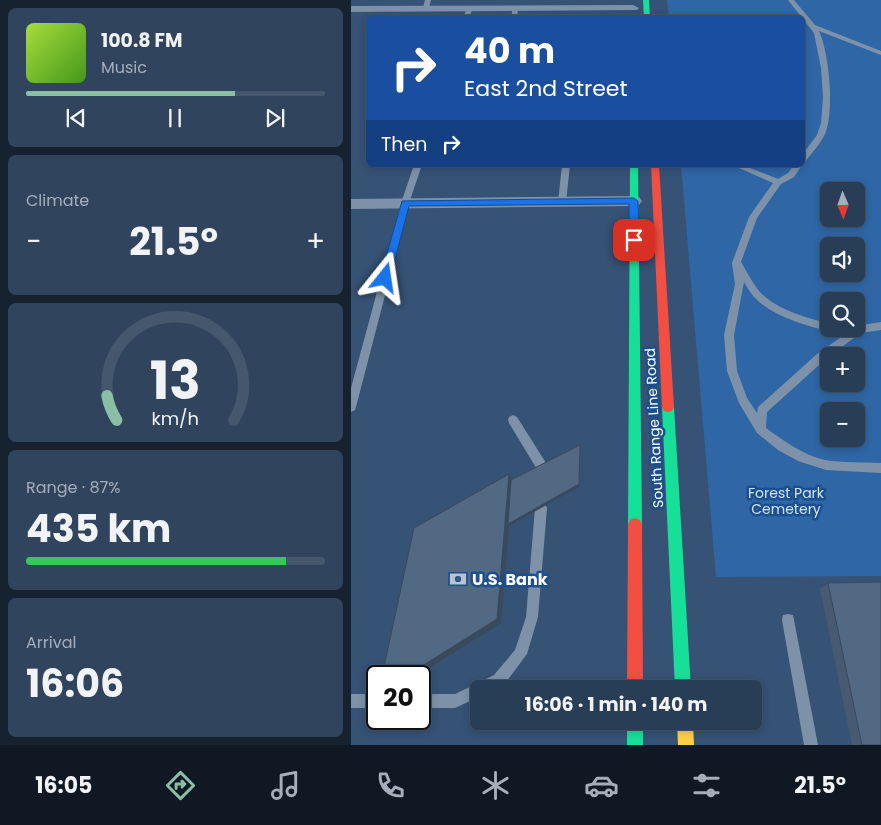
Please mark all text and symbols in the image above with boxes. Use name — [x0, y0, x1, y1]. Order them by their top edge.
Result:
text: 40 m — [464, 26, 555, 75]
text: 100.8 FM — [101, 27, 182, 54]
icon: right — [381, 35, 446, 100]
text: Music — [101, 56, 147, 79]
text: East 2nd Street — [464, 73, 627, 104]
icon: previous — [62, 104, 90, 132]
icon: pause — [161, 104, 189, 132]
icon: next — [261, 104, 289, 132]
icon: right — [437, 130, 465, 158]
text: Then — [381, 131, 427, 158]
north arrow — [820, 182, 865, 228]
map controls — [820, 182, 865, 447]
text: Climate — [26, 189, 89, 212]
text: 21.5° — [129, 215, 218, 268]
pin — [613, 219, 655, 261]
text: − — [26, 222, 41, 261]
text: + — [306, 222, 325, 261]
icon: arrive — [620, 226, 648, 254]
button: sound — [820, 237, 865, 282]
position arrow — [358, 251, 410, 303]
button: search — [820, 292, 865, 337]
text: 13 — [150, 344, 201, 417]
button: + — [820, 347, 865, 392]
street label: South Range Line Road — [640, 348, 668, 508]
button: − — [820, 402, 865, 447]
text: km/h — [152, 406, 199, 431]
text: Range · 87% — [26, 476, 120, 499]
park label: Forest Park Cemetery — [748, 483, 825, 519]
text: 435 km — [26, 502, 171, 555]
place label: U.S. Bank — [472, 568, 548, 591]
bank icon: U.S. Bank — [448, 569, 468, 589]
text: Arrival — [26, 631, 76, 654]
text: 16:06 — [26, 657, 124, 710]
speed limit sign: 20 — [366, 665, 431, 730]
text: 16:06 · 1 min · 140 m — [525, 691, 707, 718]
icon: directions — [163, 768, 198, 803]
icon: music — [268, 768, 303, 803]
icon: phone — [373, 768, 408, 803]
icon: climate — [478, 768, 513, 803]
icon: car — [584, 768, 619, 803]
icon: filters — [689, 768, 724, 803]
text: 16:05 — [35, 770, 92, 801]
text: 21.5° — [794, 770, 846, 801]

